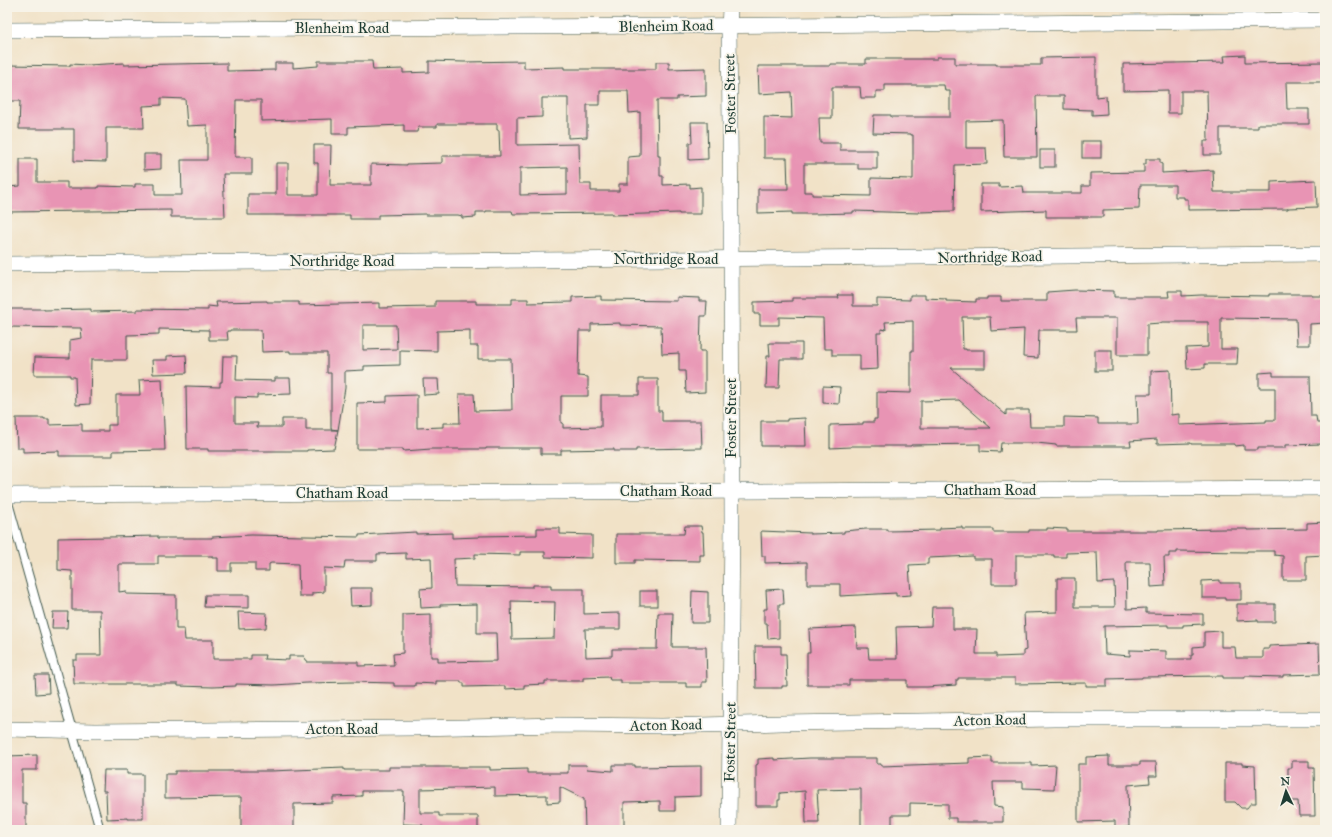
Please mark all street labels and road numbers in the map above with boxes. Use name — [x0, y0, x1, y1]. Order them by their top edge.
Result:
street label: Blenheim Road — [618, 16, 714, 36]
street label: Blenheim Road — [295, 19, 390, 37]
street label: Foster Street — [720, 53, 740, 134]
street label: Northridge Road — [937, 247, 1043, 267]
street label: Northridge Road — [613, 250, 719, 268]
street label: Northridge Road — [289, 252, 395, 270]
street label: Foster Street — [722, 377, 740, 458]
street label: Chatham Road — [944, 481, 1037, 499]
street label: Chatham Road — [620, 482, 713, 500]
street label: Chatham Road — [296, 484, 389, 502]
street label: Foster Street — [720, 701, 740, 782]
street label: Acton Road — [953, 710, 1027, 730]
street label: Acton Road — [629, 715, 703, 735]
street label: Acton Road — [305, 720, 379, 738]

